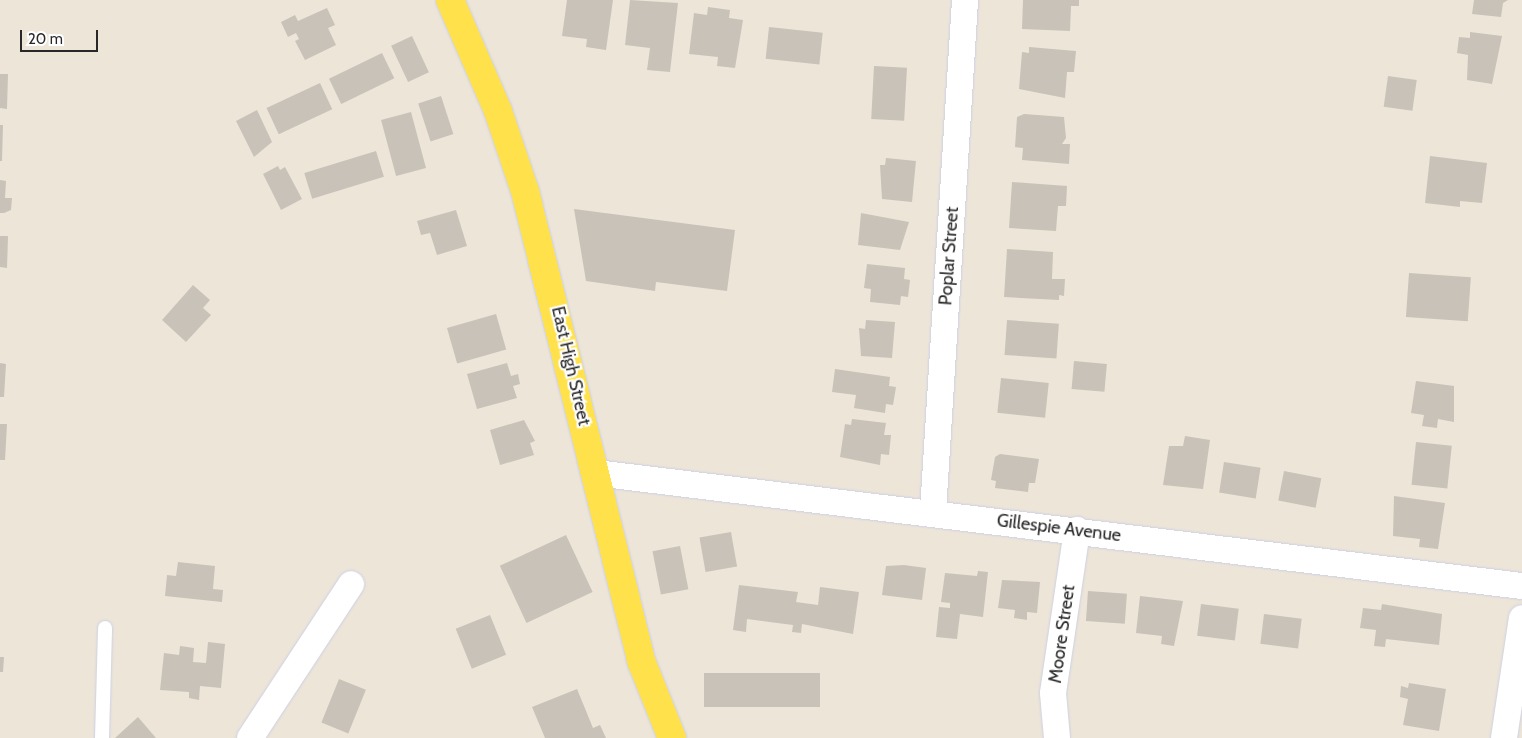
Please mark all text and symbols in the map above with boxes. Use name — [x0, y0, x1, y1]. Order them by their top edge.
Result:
scale bar — [22, 20, 100, 52]
text: 20 m — [28, 30, 63, 48]
street label: Poplar Street — [935, 206, 963, 306]
street label: East High Street — [547, 304, 595, 428]
street label: Gillespie Avenue — [996, 510, 1122, 546]
street label: Moore Street — [1044, 583, 1080, 685]

